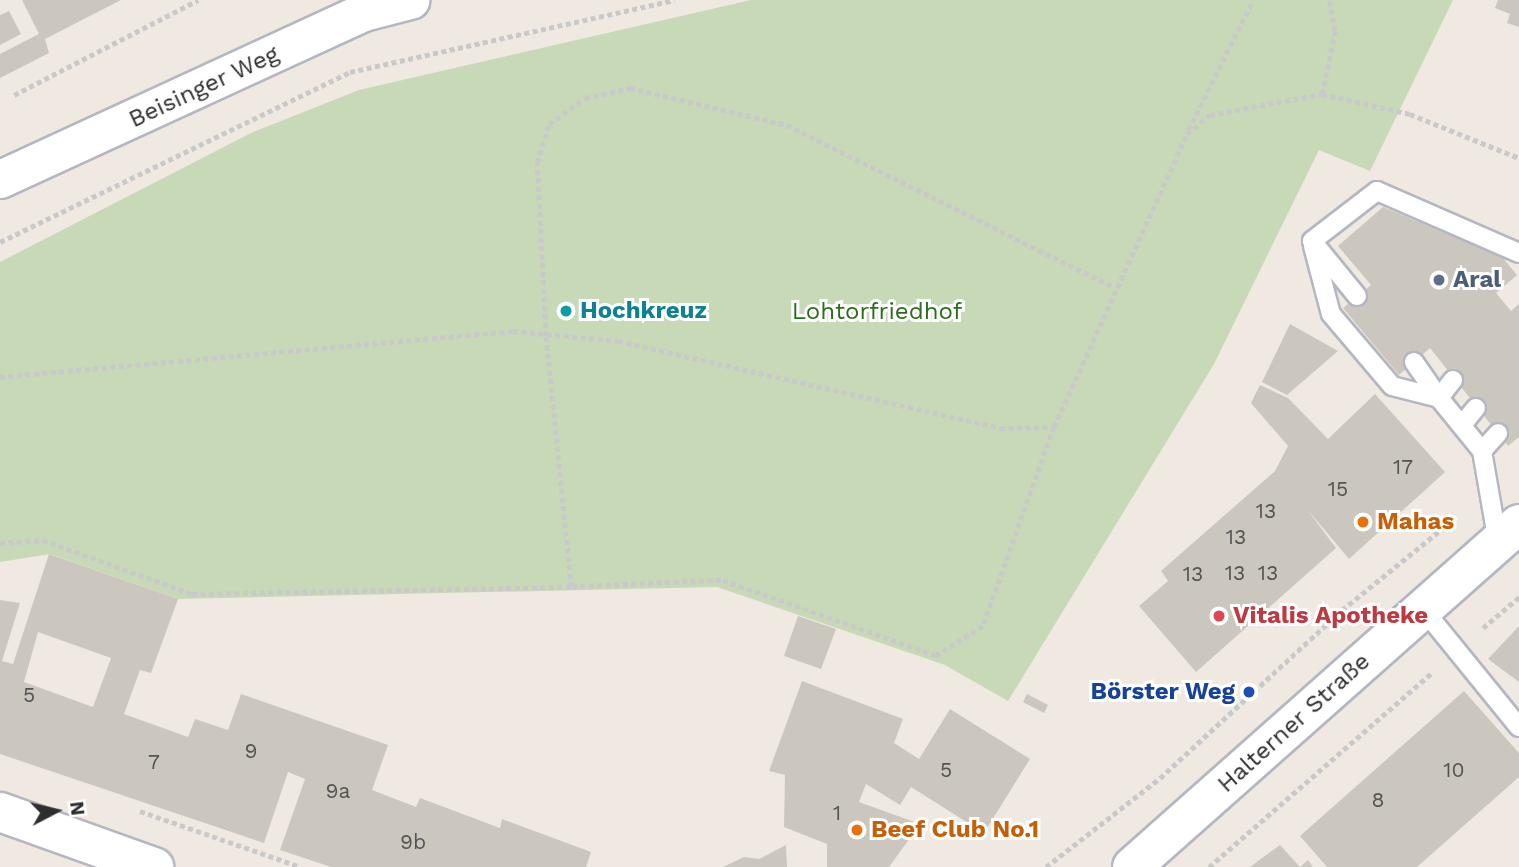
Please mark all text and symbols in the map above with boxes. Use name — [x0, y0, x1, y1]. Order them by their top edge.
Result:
street label: Beisinger Weg — [124, 39, 284, 135]
place label: Aral — [1453, 266, 1501, 294]
marker: Aral — [1431, 272, 1447, 288]
place label: Hochkreuz — [580, 297, 707, 325]
park label: Lohtorfriedhof — [792, 298, 962, 326]
marker: Hochkreuz — [558, 303, 574, 319]
house number: 17 — [1393, 454, 1413, 480]
house number: 15 — [1328, 476, 1348, 502]
house number: 13 — [1256, 498, 1276, 524]
place label: Mahas — [1377, 508, 1454, 536]
marker: Mahas — [1355, 514, 1371, 530]
house number: 13 — [1226, 524, 1246, 550]
house number: 13 — [1225, 560, 1245, 586]
house number: 13 — [1258, 560, 1278, 586]
house number: 13 — [1183, 561, 1203, 587]
place label: Vitalis Apotheke — [1233, 602, 1429, 630]
marker: Vitalis Apotheke — [1211, 608, 1227, 624]
street label: Halterner Straße — [1212, 647, 1376, 799]
place label: Börster Weg — [1090, 678, 1235, 706]
house number: 5 — [23, 682, 35, 708]
marker: Börster Weg — [1241, 684, 1257, 700]
house number: 9 — [245, 738, 257, 764]
house number: 7 — [148, 749, 160, 775]
house number: 5 — [940, 757, 952, 783]
house number: 10 — [1443, 757, 1465, 783]
north arrow — [21, 776, 91, 846]
house number: 9a — [326, 778, 350, 804]
house number: 8 — [1372, 787, 1384, 813]
text: N — [65, 800, 90, 817]
house number: 1 — [833, 800, 841, 826]
place label: Beef Club No.1 — [871, 816, 1040, 844]
marker: Beef Club No.1 — [849, 822, 865, 838]
house number: 9b — [400, 829, 426, 855]

